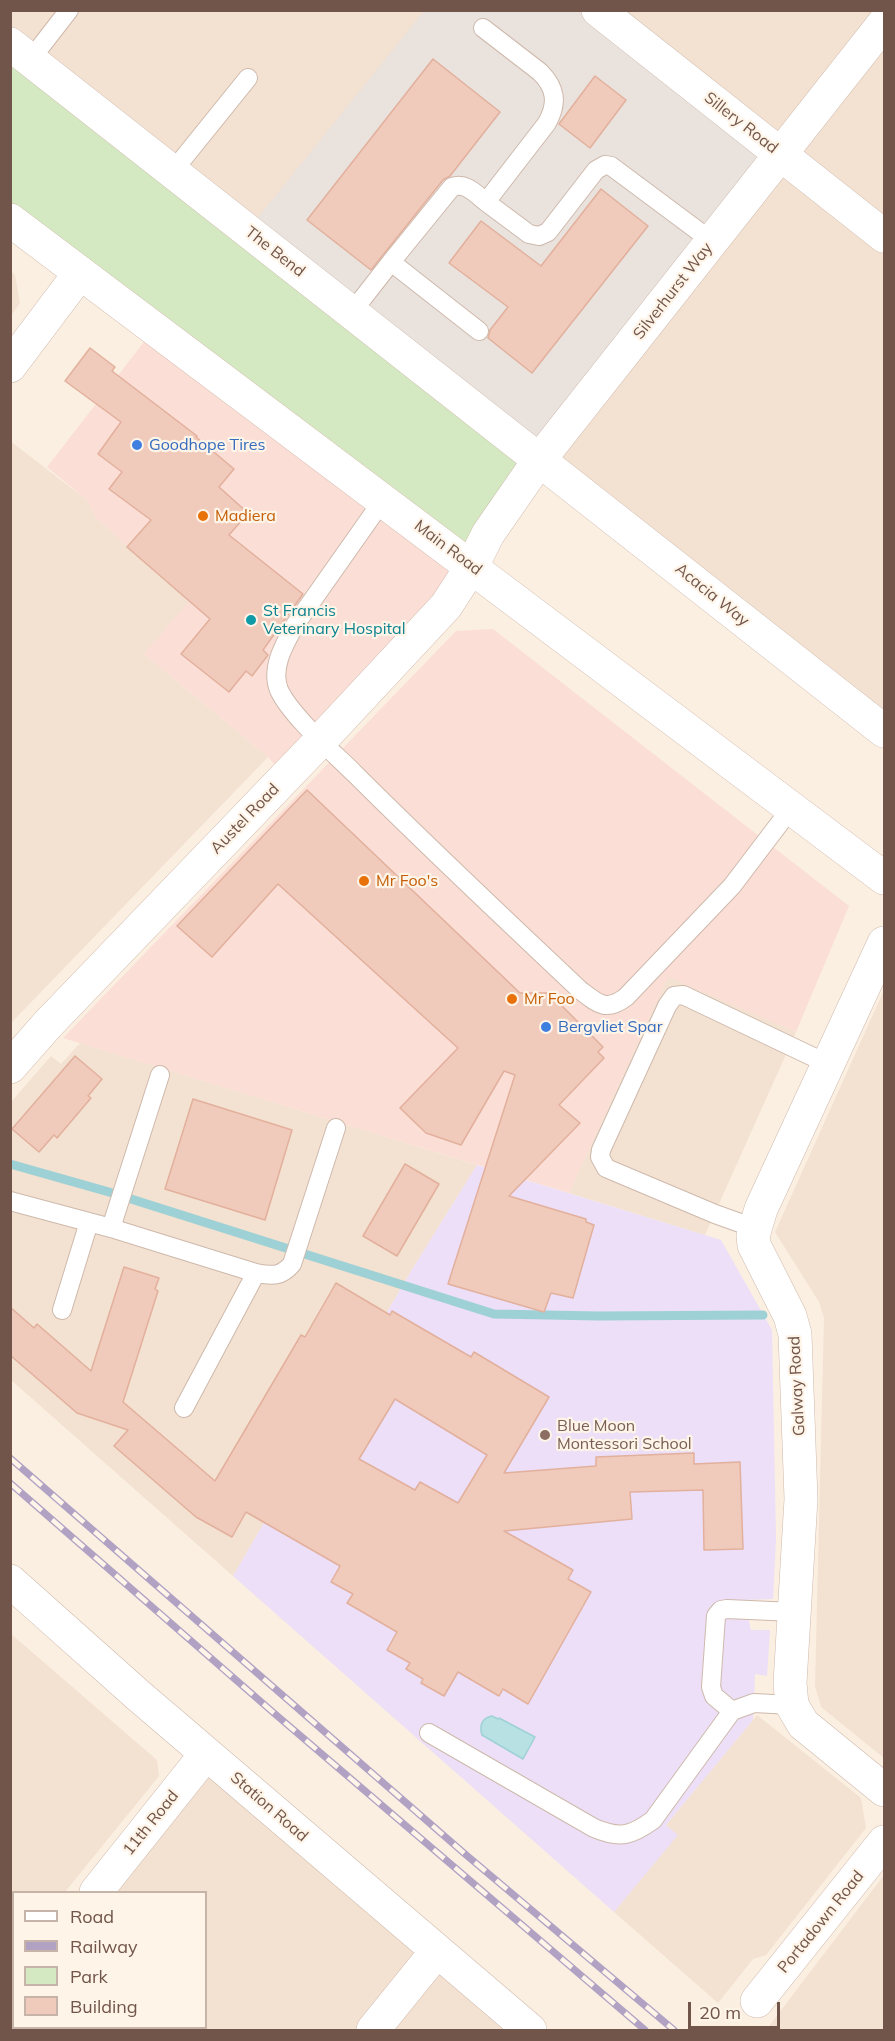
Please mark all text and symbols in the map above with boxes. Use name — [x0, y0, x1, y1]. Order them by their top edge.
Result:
street label: Sillery Road — [700, 88, 782, 158]
street label: The Bend — [241, 223, 309, 281]
street label: Silverhurst Way — [629, 239, 717, 343]
place label: Goodhope Tires — [149, 435, 265, 455]
marker: Goodhope Tires — [130, 438, 144, 452]
place label: Madiera — [215, 506, 276, 526]
marker: Madiera — [196, 509, 210, 523]
street label: Main Road — [410, 516, 486, 580]
street label: Acacia Way — [671, 559, 753, 631]
place label: St Francis Veterinary Hospital — [263, 601, 405, 639]
marker: St Francis Veterinary Hospital — [244, 613, 258, 627]
street label: Austel Road — [207, 780, 283, 858]
place label: Mr Foo's — [376, 871, 438, 891]
marker: Mr Foo's — [357, 874, 371, 888]
place label: Mr Foo — [524, 989, 575, 1009]
marker: Mr Foo — [505, 992, 519, 1006]
place label: Bergvliet Spar — [558, 1017, 662, 1037]
marker: Bergvliet Spar — [539, 1020, 553, 1034]
street label: Galway Road — [785, 1335, 809, 1437]
place label: Blue Moon Montessori School — [557, 1416, 692, 1454]
marker: Blue Moon Montessori School — [538, 1428, 552, 1442]
street label: Station Road — [226, 1768, 312, 1846]
street label: 11th Road — [119, 1787, 183, 1859]
street label: Portadown Road — [774, 1867, 868, 1977]
legend — [12, 1891, 207, 2029]
text: Road — [70, 1905, 114, 1928]
text: Railway — [70, 1935, 138, 1958]
text: Park — [70, 1965, 108, 1988]
scale bar — [691, 1990, 782, 2028]
text: Building — [70, 1995, 138, 2018]
text: 20 m — [699, 2001, 741, 2024]

